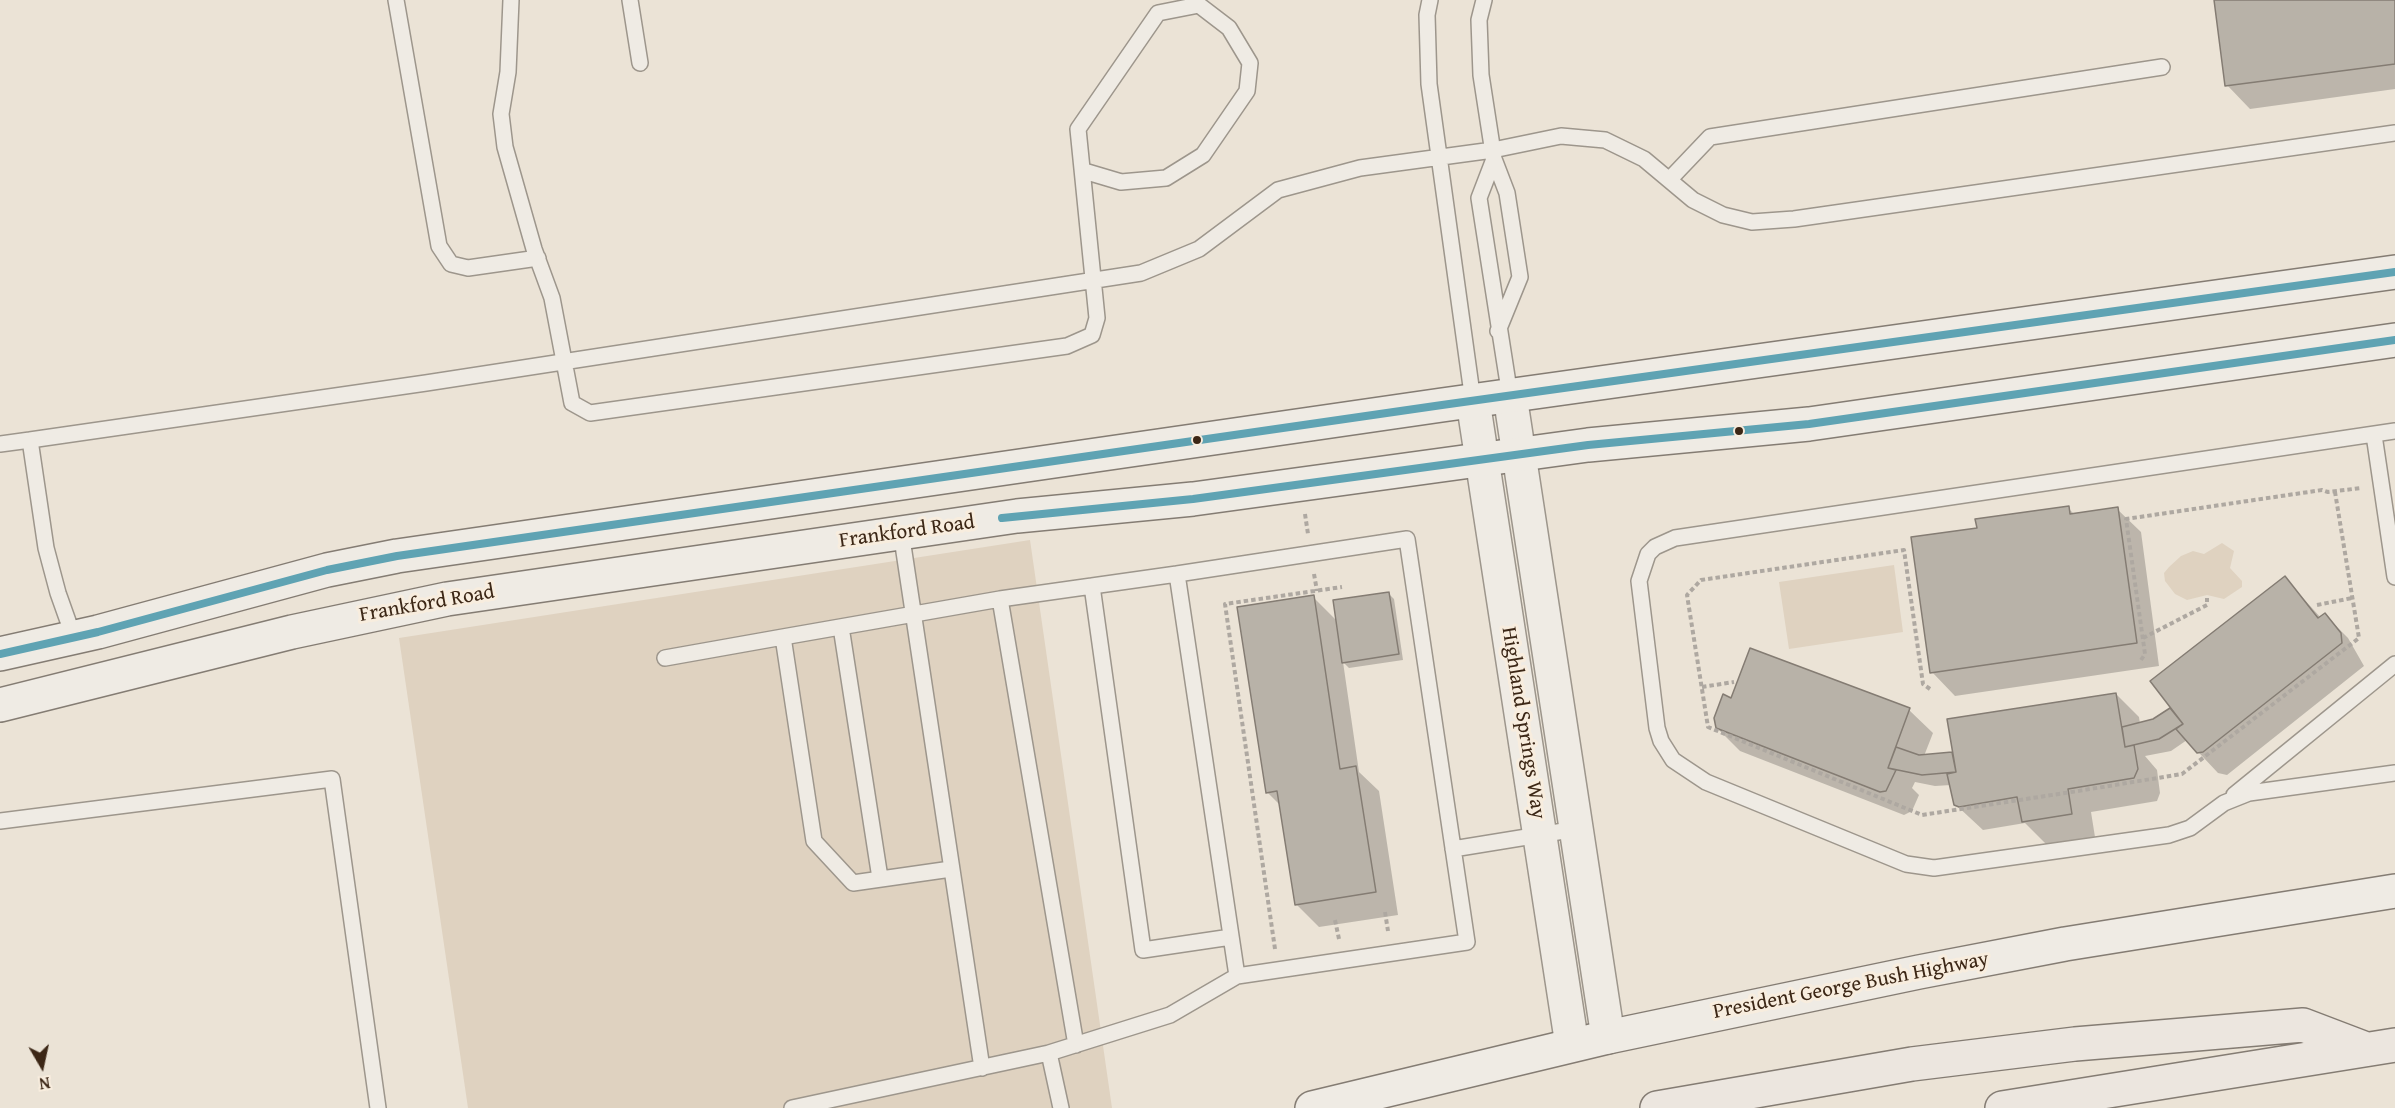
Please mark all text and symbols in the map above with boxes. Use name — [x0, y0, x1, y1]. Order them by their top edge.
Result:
unlabelled marker — [1733, 425, 1745, 437]
unlabelled marker — [1191, 434, 1203, 446]
street label: Frankford Road — [838, 510, 976, 554]
street label: Frankford Road — [357, 580, 497, 628]
street label: Highland Springs Way — [1495, 625, 1551, 821]
street label: President George Bush Highway — [1711, 947, 1991, 1025]
north arrow — [12, 1036, 72, 1096]
text: N — [38, 1071, 52, 1096]

